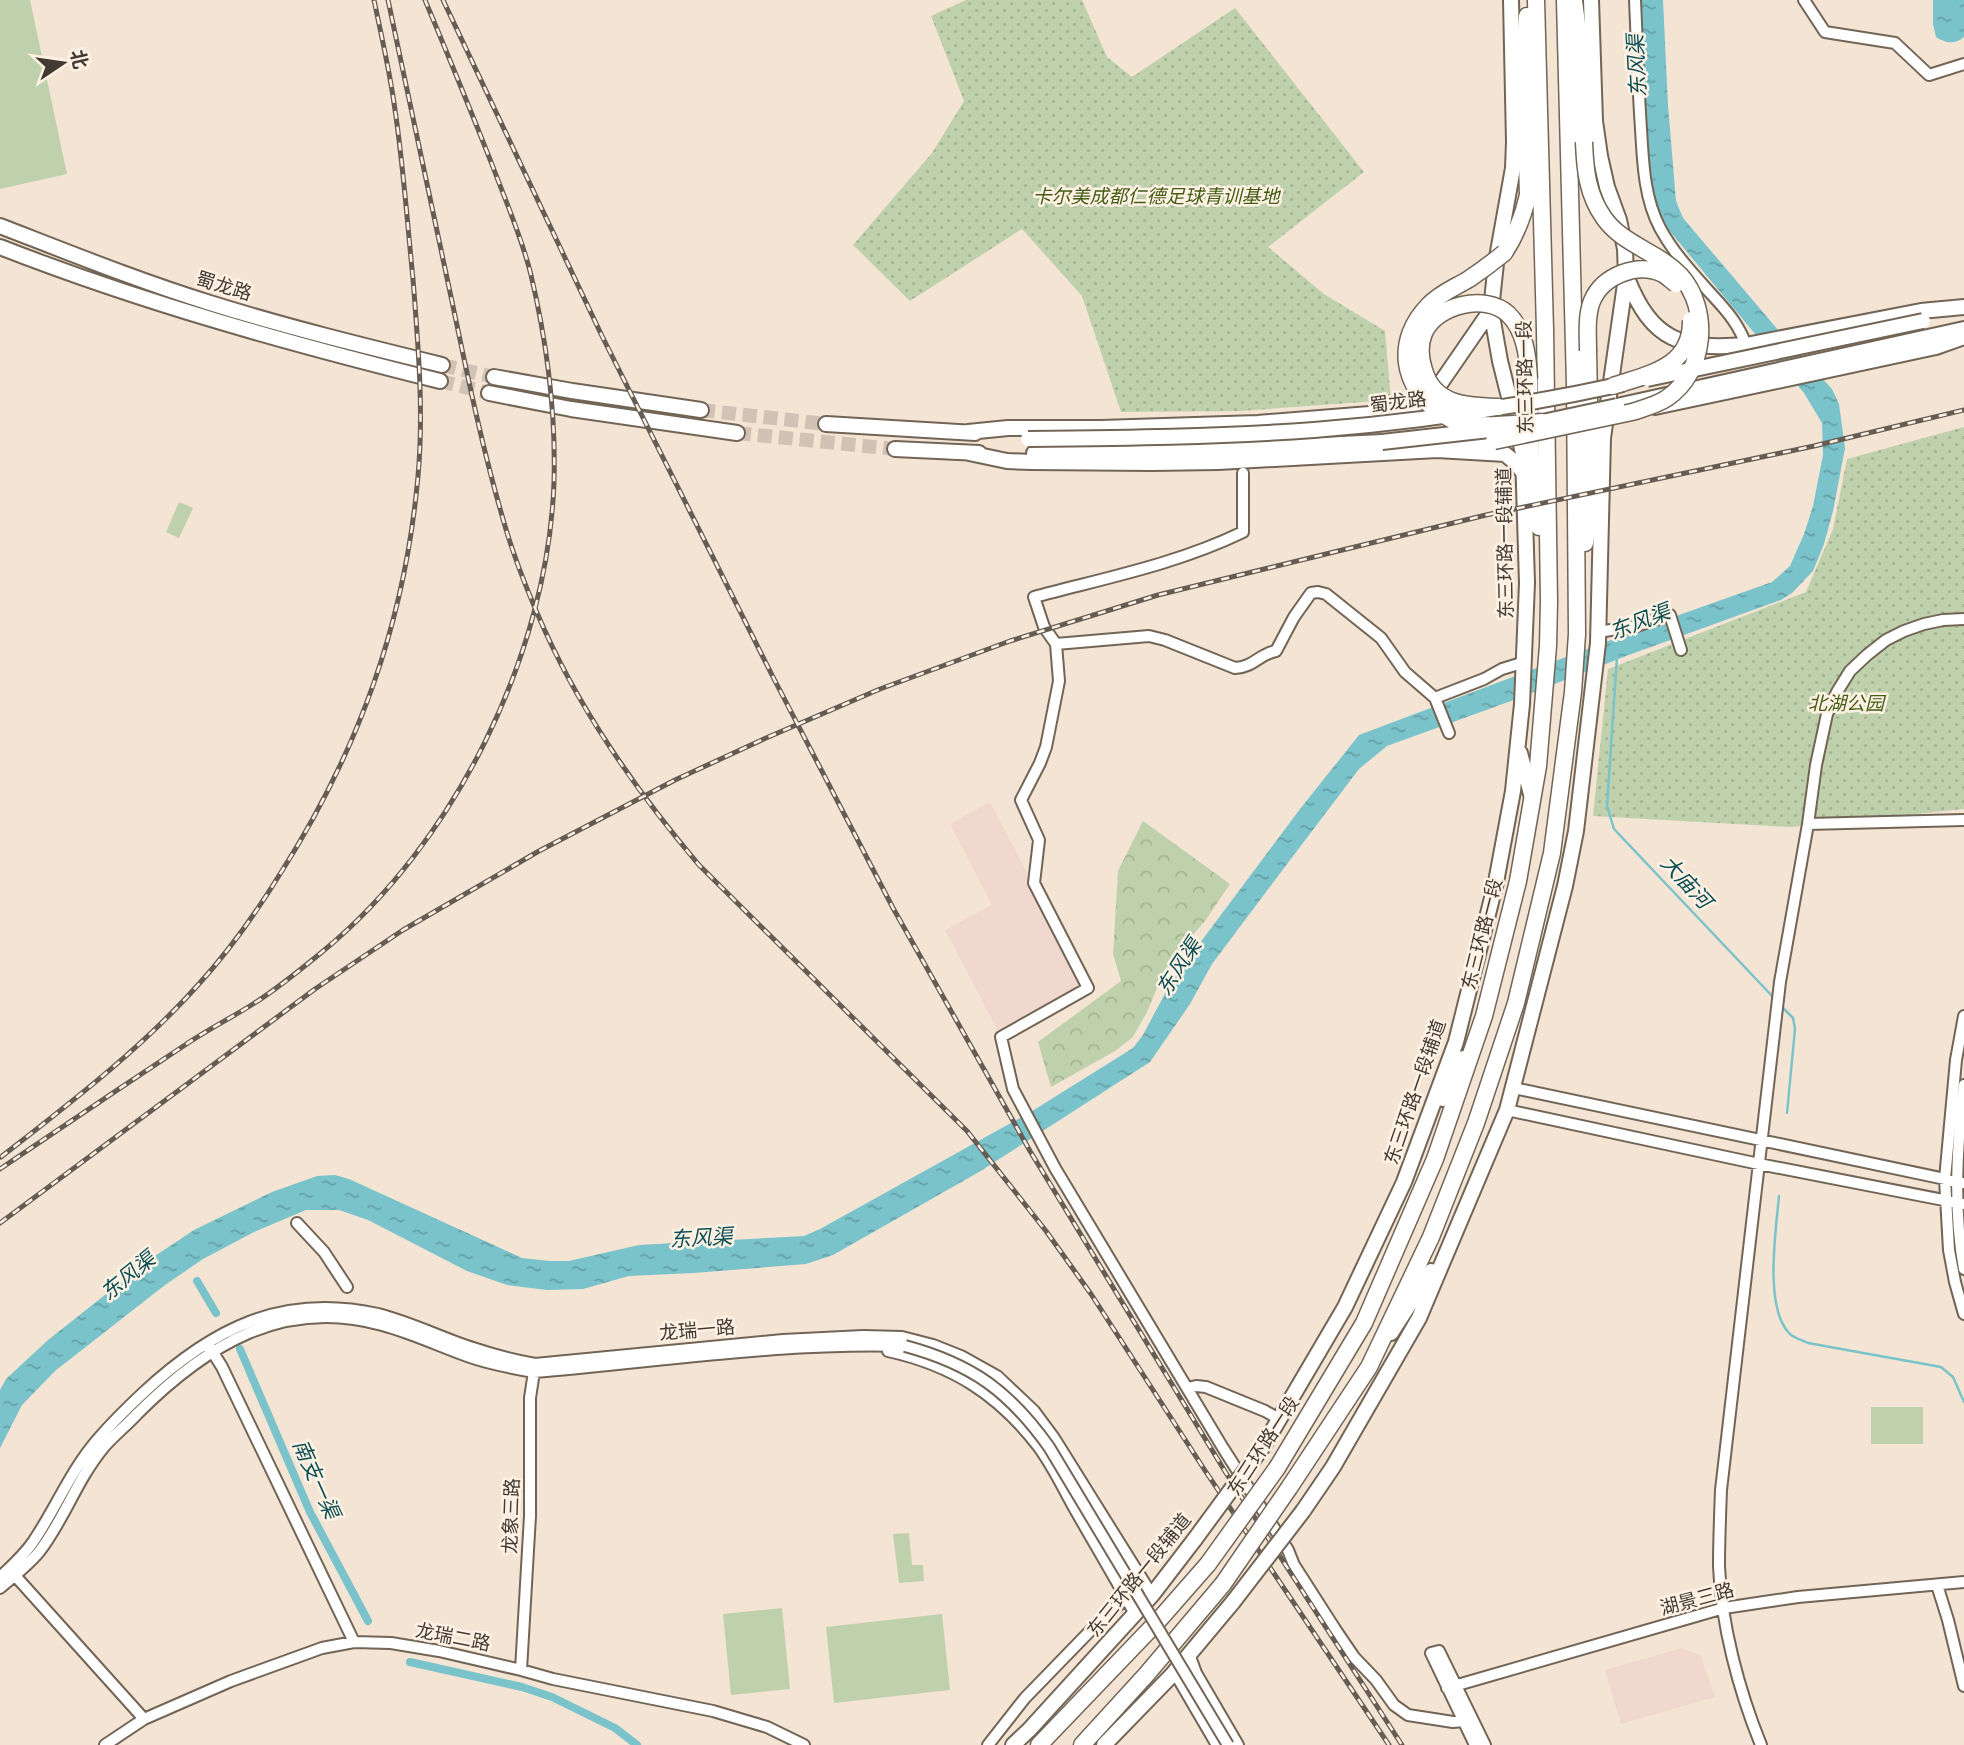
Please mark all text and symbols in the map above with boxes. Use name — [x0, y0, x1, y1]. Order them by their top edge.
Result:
north arrow — [28, 28, 98, 98]
water label: 东风渠 — [1622, 31, 1652, 98]
text: 北 — [66, 47, 92, 71]
park label: 卡尔美成都仁德足球青训基地 — [1032, 185, 1281, 208]
street label: 蜀龙路 — [193, 267, 255, 305]
street label: 东三环路一段 — [1513, 320, 1537, 434]
street label: 蜀龙路 — [1368, 387, 1428, 417]
street label: 东三环路一段辅道 — [1492, 467, 1518, 619]
water label: 东风渠 — [1606, 597, 1677, 645]
park label: 北湖公园 — [1808, 692, 1887, 715]
water label: 大庙河 — [1655, 850, 1720, 917]
street label: 东三环路一段 — [1457, 876, 1507, 992]
water label: 东风渠 — [1151, 931, 1209, 1000]
street label: 东三环路一段辅道 — [1379, 1016, 1451, 1168]
water label: 东风渠 — [669, 1223, 736, 1253]
water label: 东风渠 — [95, 1244, 163, 1306]
street label: 龙瑞一路 — [658, 1315, 736, 1345]
street label: 东三环路一段 — [1222, 1392, 1304, 1500]
water label: 南支一渠 — [287, 1435, 346, 1525]
street label: 龙象三路 — [498, 1478, 524, 1554]
street label: 东三环路一段辅道 — [1082, 1509, 1196, 1641]
street label: 湖景三路 — [1657, 1578, 1737, 1620]
street label: 龙瑞二路 — [413, 1618, 493, 1656]

